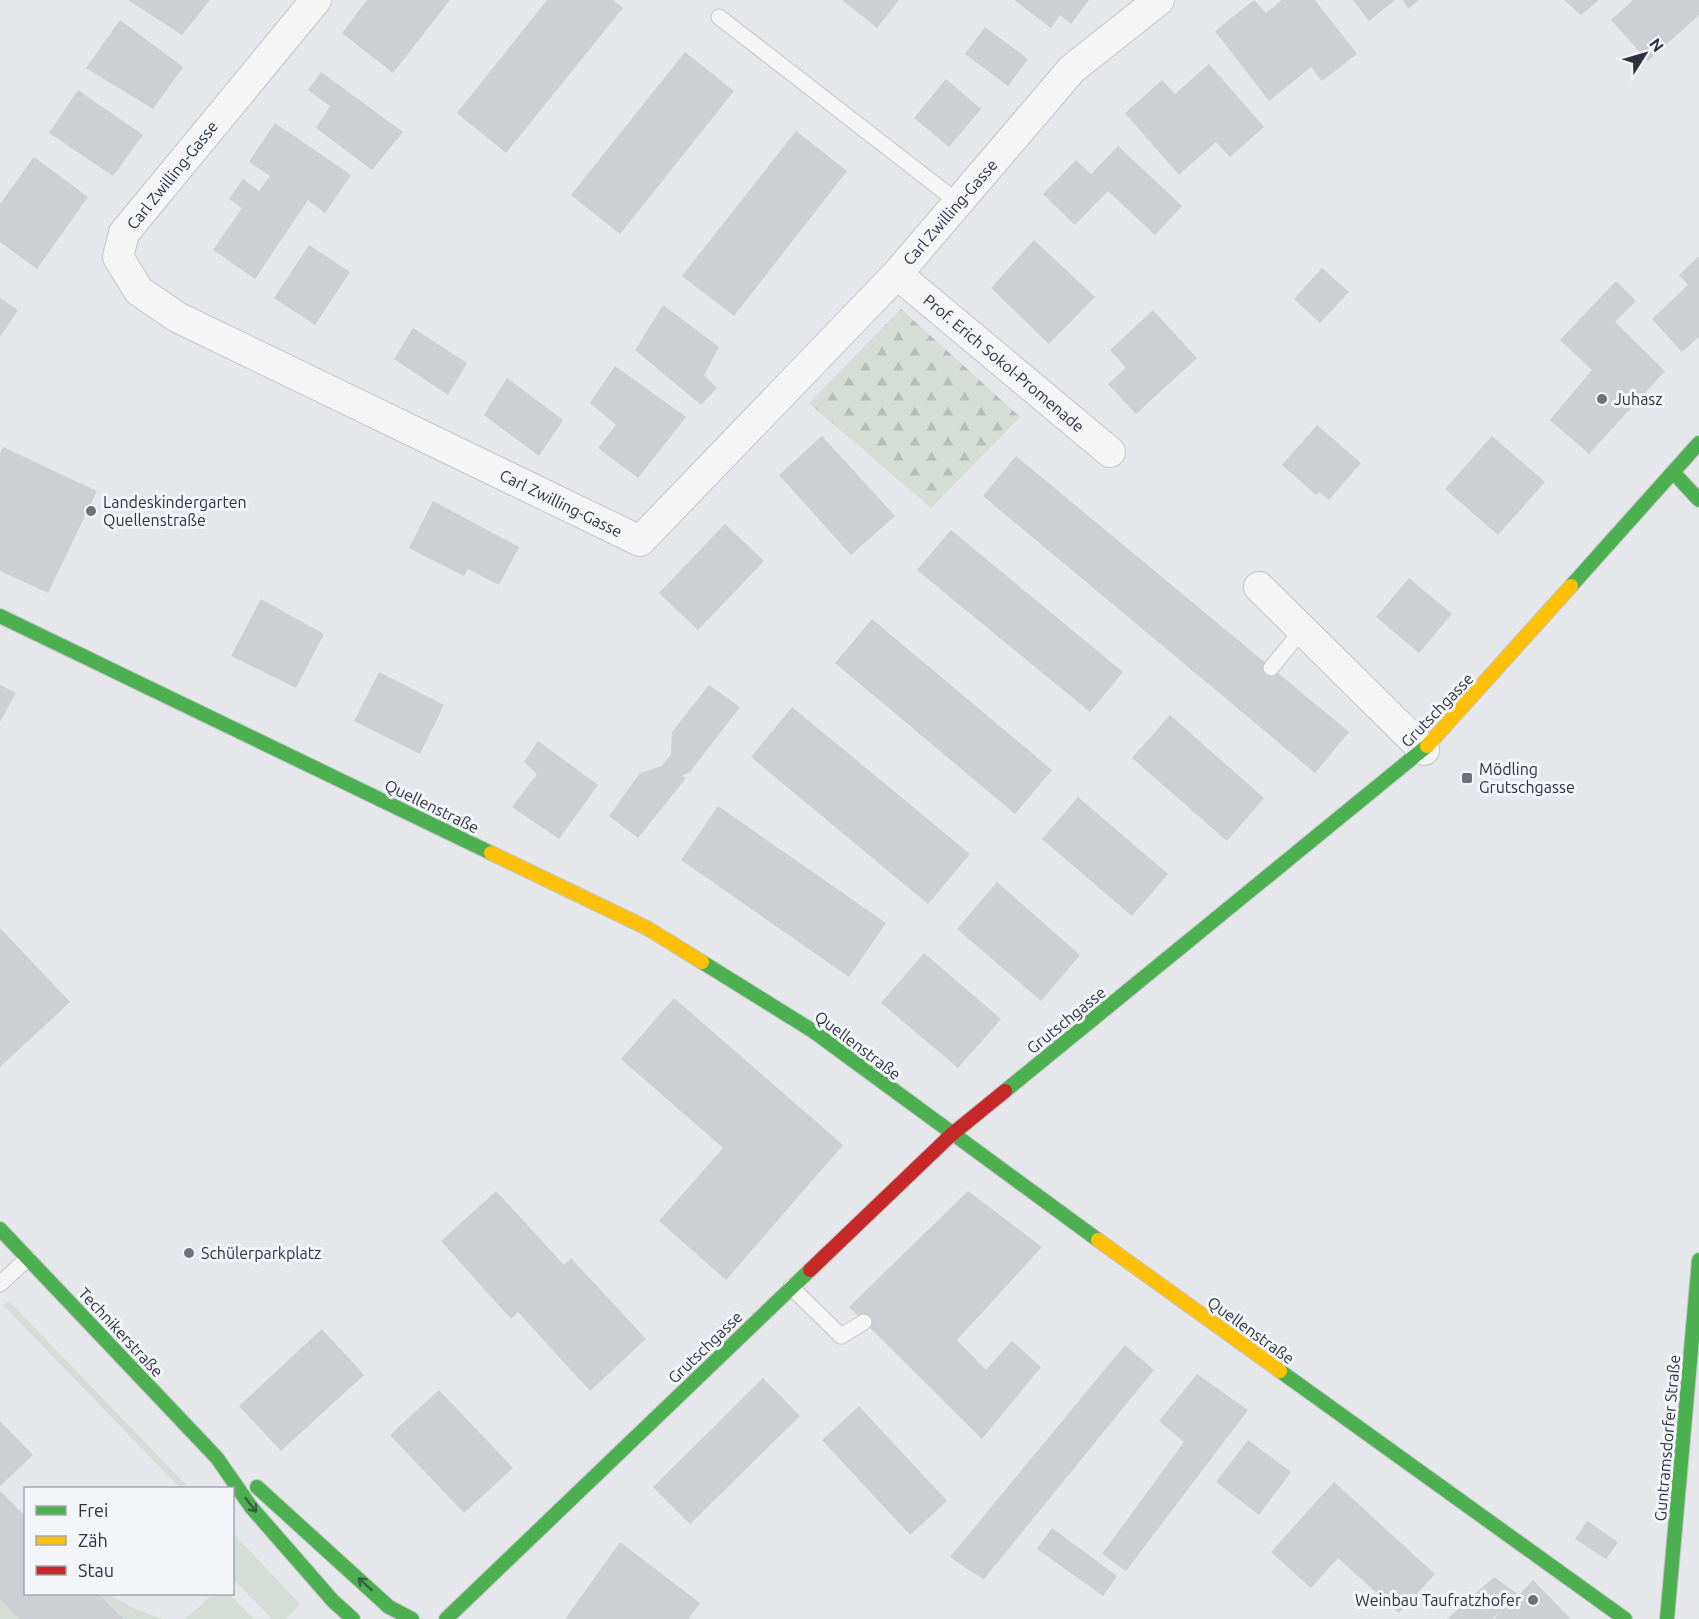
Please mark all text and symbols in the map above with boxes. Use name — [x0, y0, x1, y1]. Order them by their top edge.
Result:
north arrow — [1615, 24, 1675, 84]
text: N — [1646, 35, 1668, 55]
street label: Carl Zwilling-Gasse — [123, 117, 221, 233]
street label: Carl Zwilling-Gasse — [899, 156, 1001, 268]
street label: Prof. Erich Sokol-Promenade — [920, 291, 1088, 435]
place label: Juhasz — [1614, 390, 1663, 408]
marker: Juhasz — [1595, 392, 1609, 406]
street label: Carl Zwilling-Gasse — [497, 466, 625, 540]
place label: Landeskindergarten Quellenstraße — [103, 493, 247, 529]
marker: Landeskindergarten Quellenstraße — [84, 504, 98, 518]
street label: Grutschgasse — [1397, 669, 1477, 751]
place label: Mödling Grutschgasse — [1479, 760, 1575, 796]
marker: Mödling Grutschgasse — [1460, 771, 1474, 785]
street label: Quellenstraße — [382, 775, 482, 837]
street label: Grutschgasse — [1023, 983, 1109, 1057]
street label: Quellenstraße — [812, 1007, 904, 1083]
place label: Schülerparkplatz — [201, 1244, 321, 1262]
marker: Schülerparkplatz — [182, 1246, 196, 1260]
street label: Technikerstraße — [75, 1284, 167, 1380]
street label: Quellenstraße — [1204, 1293, 1298, 1367]
street label: Grutschgasse — [664, 1307, 746, 1387]
street label: Guntramsdorfer Straße — [1651, 1354, 1683, 1522]
legend — [24, 1487, 234, 1595]
one-way arrow — [244, 1497, 257, 1513]
text: Frei — [78, 1500, 108, 1520]
text: Zäh — [78, 1530, 108, 1550]
text: Stau — [78, 1560, 114, 1580]
one-way arrow — [358, 1578, 373, 1592]
place label: Weinbau Taufratzhofer — [1355, 1591, 1521, 1609]
marker: Weinbau Taufratzhofer — [1526, 1593, 1540, 1607]

